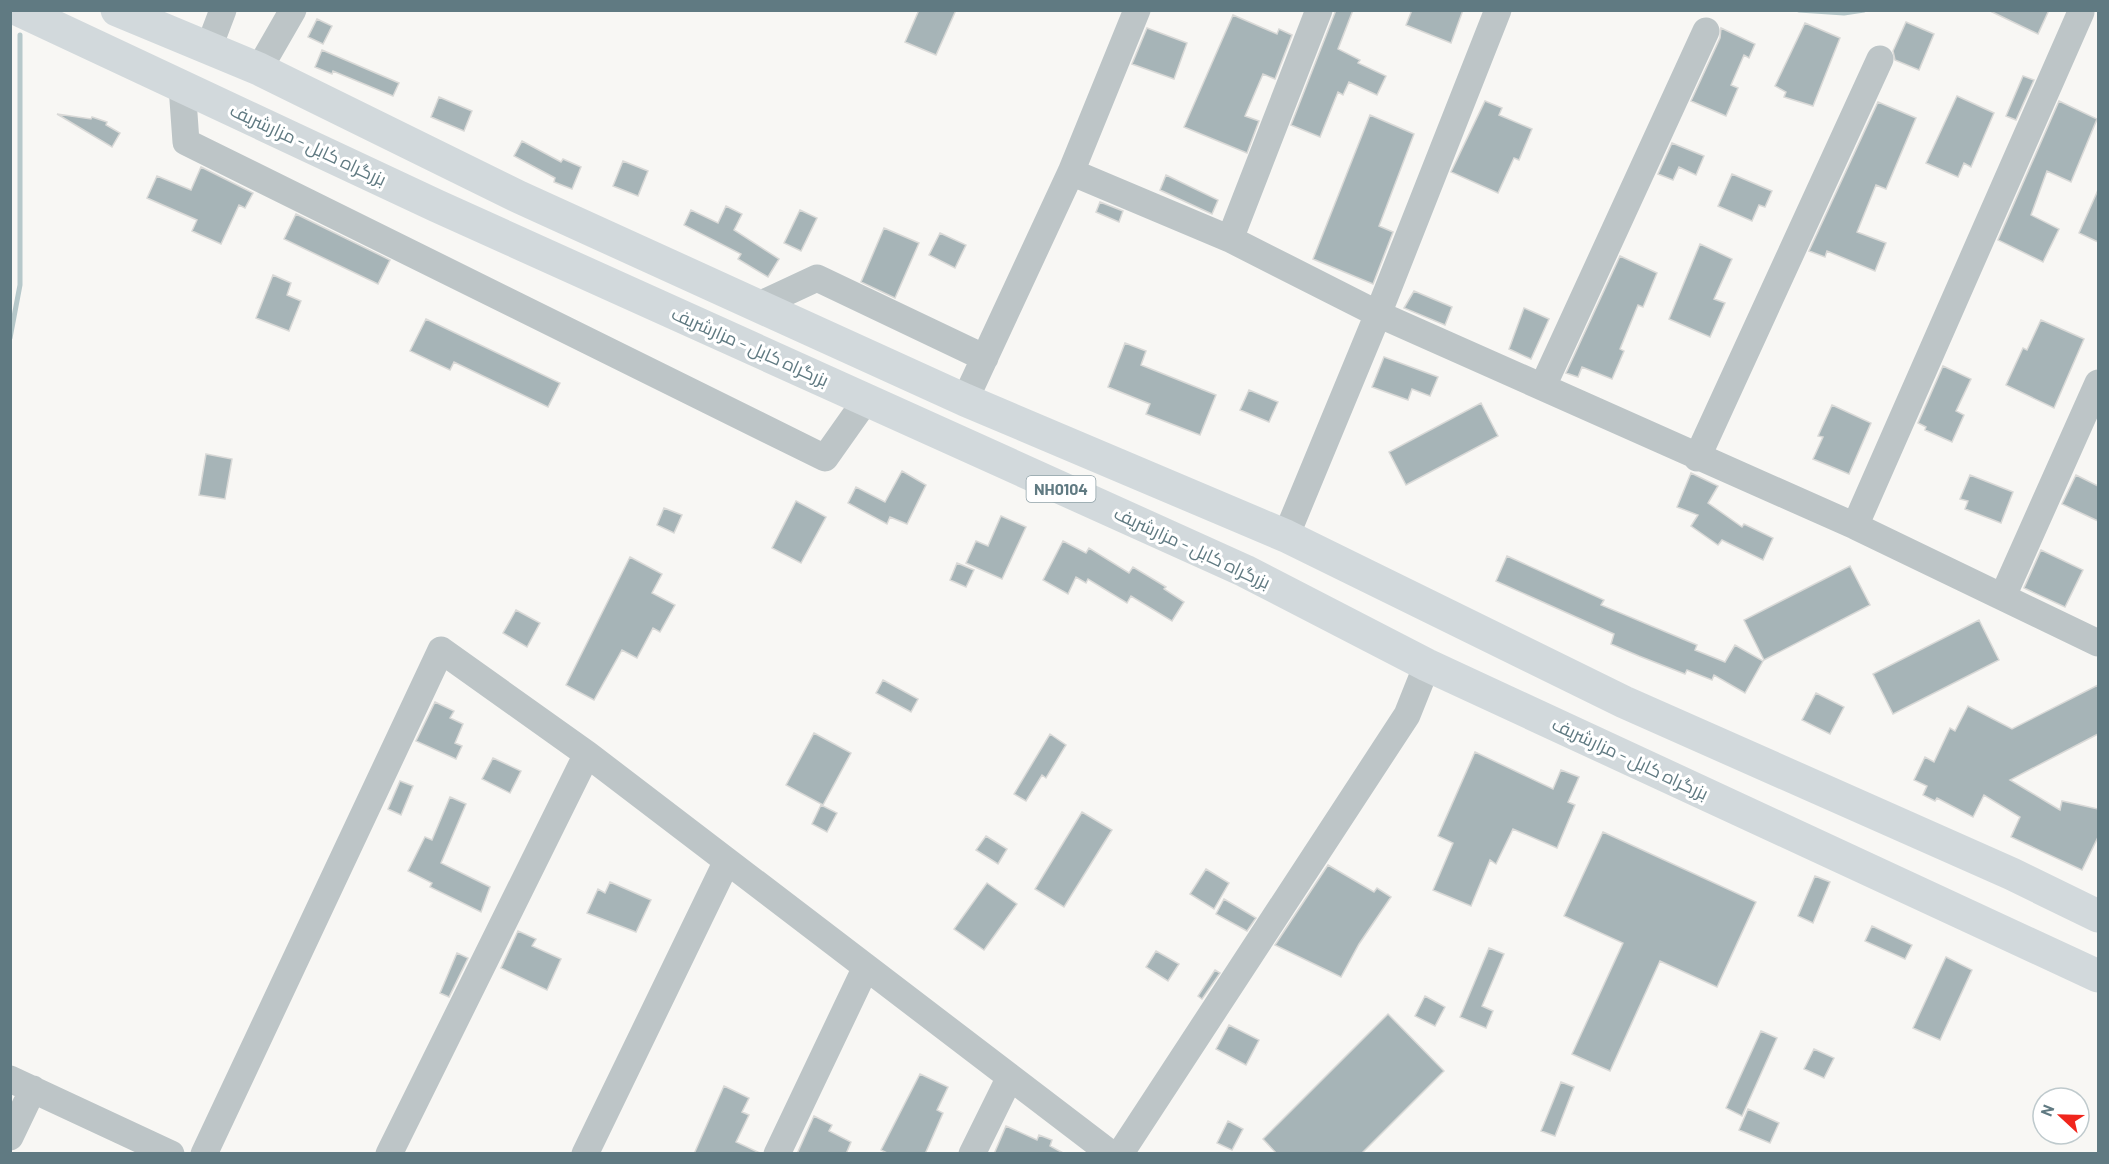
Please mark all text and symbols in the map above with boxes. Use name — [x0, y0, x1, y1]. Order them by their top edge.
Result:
street label: بزرگراه کابل - مزارشریف — [226, 98, 390, 191]
street label: بزرگراه کابل - مزارشریف — [668, 301, 833, 392]
road number: NH0104 — [1026, 476, 1096, 502]
street label: بزرگراه کابل - مزارشریف — [1110, 501, 1274, 594]
street label: بزرگراه کابل - مزارشریف — [1548, 712, 1712, 805]
north arrow — [2031, 1086, 2091, 1146]
text: N — [2036, 1102, 2057, 1119]

